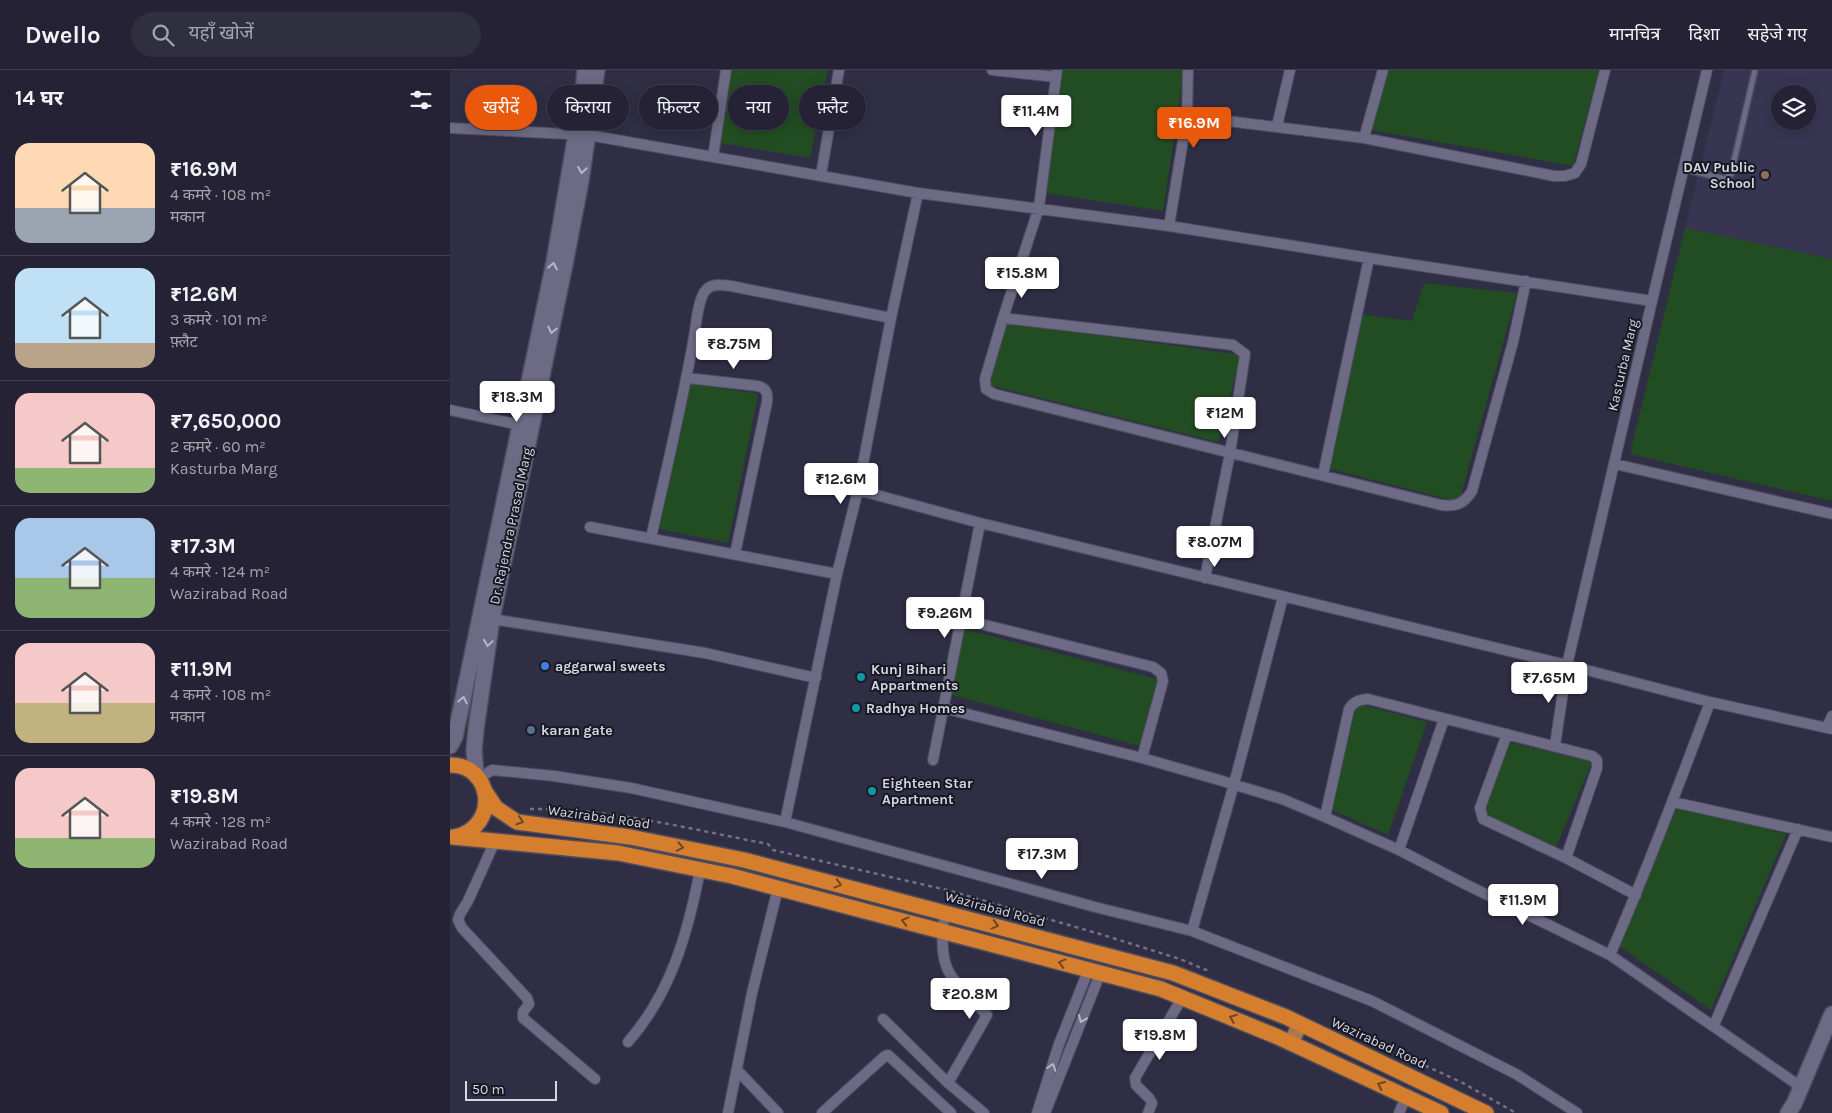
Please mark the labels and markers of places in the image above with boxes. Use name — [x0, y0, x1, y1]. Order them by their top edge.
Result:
pin: ₹11.4M — [995, 94, 1077, 137]
pin: ₹16.9M — [1153, 106, 1235, 149]
place label: DAV Public School — [1683, 159, 1755, 192]
marker: DAV Public School — [1759, 169, 1771, 181]
pin: ₹15.8M — [981, 256, 1063, 299]
pin: ₹8.75M — [693, 328, 775, 370]
pin: ₹18.3M — [476, 380, 558, 423]
pin: ₹12M — [1195, 396, 1255, 439]
pin: ₹12.6M — [800, 462, 882, 505]
pin: ₹8.07M — [1174, 526, 1256, 568]
pin: ₹9.26M — [904, 596, 986, 639]
place label: aggarwal sweets — [555, 658, 666, 675]
marker: aggarwal sweets — [539, 660, 551, 672]
place label: Kunj Bihari Appartments — [871, 661, 958, 694]
pin: ₹7.65M — [1508, 662, 1590, 704]
marker: Kunj Bihari Appartments — [855, 671, 867, 683]
place label: Radhya Homes — [866, 700, 965, 717]
marker: Radhya Homes — [850, 702, 862, 714]
place label: karan gate — [541, 722, 613, 739]
marker: karan gate — [525, 724, 537, 736]
place label: Eighteen Star Apartment — [882, 775, 973, 808]
marker: Eighteen Star Apartment — [866, 785, 878, 797]
pin: ₹17.3M — [1001, 838, 1083, 880]
pin: ₹11.9M — [1482, 884, 1564, 926]
pin: ₹20.8M — [929, 978, 1011, 1020]
pin: ₹19.8M — [1119, 1018, 1201, 1061]

